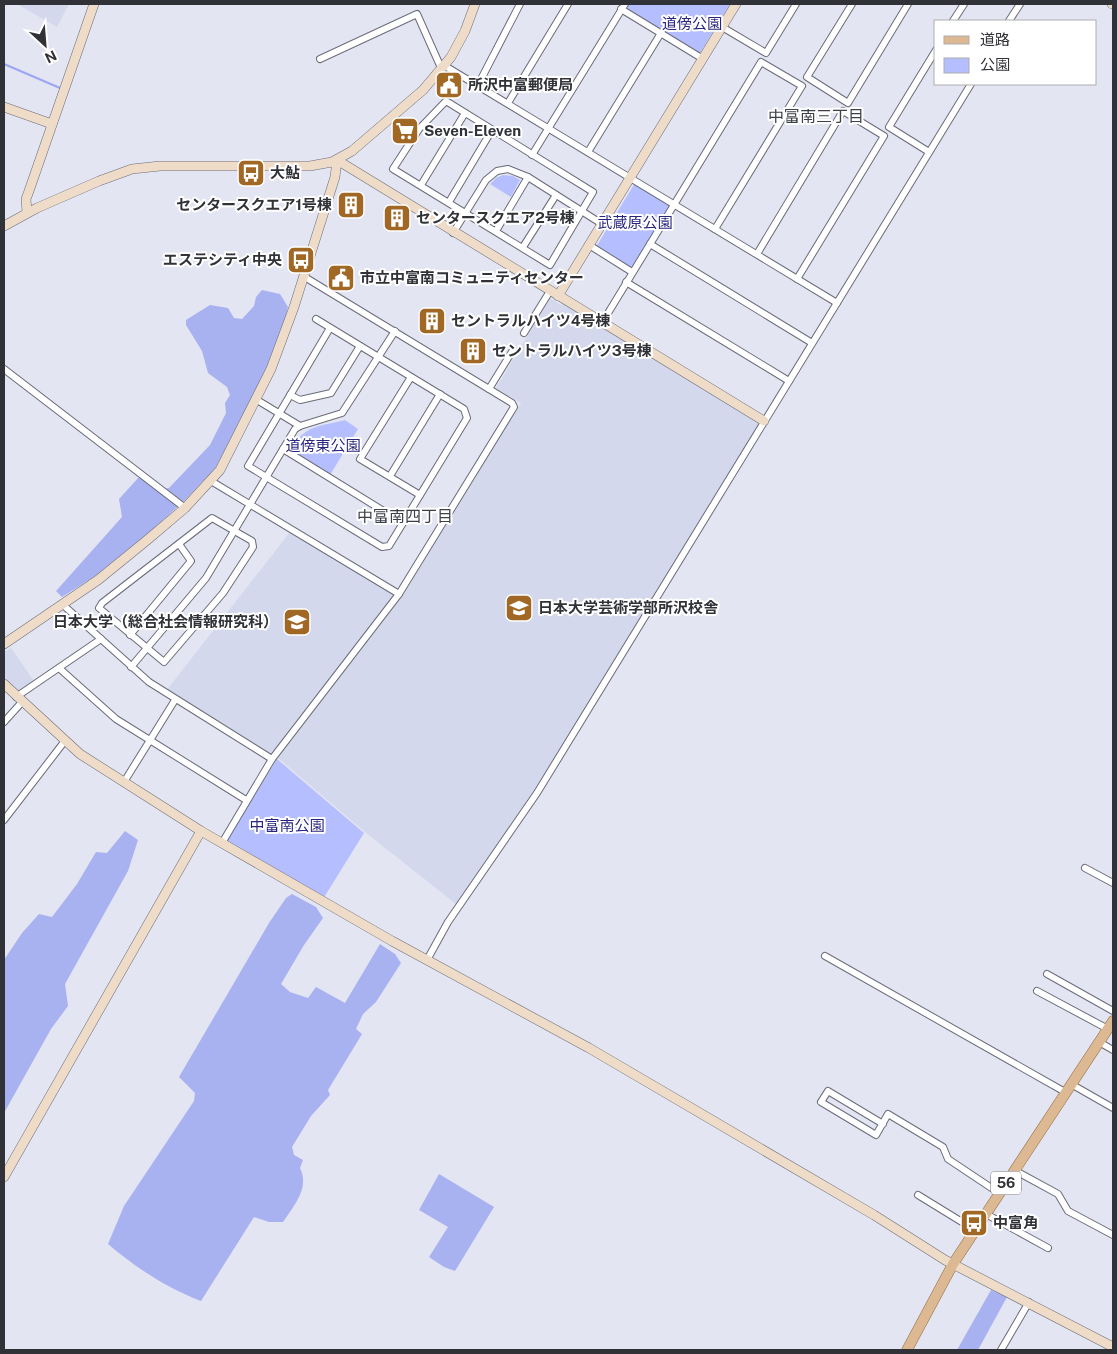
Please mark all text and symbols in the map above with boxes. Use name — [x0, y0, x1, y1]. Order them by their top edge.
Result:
park label: 道傍公園 — [662, 15, 722, 32]
north arrow — [20, 20, 70, 70]
legend — [934, 20, 1097, 85]
text: 道路 — [980, 31, 1010, 48]
text: N — [42, 47, 59, 66]
text: 公園 — [980, 56, 1010, 73]
public building icon: 所沢中富郵便局 — [434, 70, 464, 100]
place label: 所沢中富郵便局 — [468, 76, 573, 93]
district label: 中富南三丁目 — [768, 107, 864, 126]
supermarket icon: Seven-Eleven — [390, 116, 420, 146]
place label: Seven-Eleven — [424, 122, 521, 139]
bus stop icon: 大鮎 — [236, 158, 266, 188]
place label: 大鮎 — [270, 164, 300, 181]
building icon: センタースクエア1号棟 — [336, 190, 366, 220]
place label: センタースクエア1号棟 — [176, 196, 332, 213]
building icon: センタースクエア2号棟 — [382, 203, 412, 233]
place label: センタースクエア2号棟 — [416, 209, 575, 226]
park label: 武蔵原公園 — [597, 214, 673, 231]
bus stop icon: エステシティ中央 — [286, 245, 316, 275]
place label: エステシティ中央 — [163, 251, 282, 268]
public building icon: 市立中富南コミュニティセンター — [326, 263, 356, 293]
place label: 市立中富南コミュニティセンター — [360, 269, 584, 286]
building icon: セントラルハイツ4号棟 — [417, 306, 447, 336]
place label: セントラルハイツ4号棟 — [451, 312, 611, 329]
building icon: セントラルハイツ3号棟 — [458, 336, 488, 366]
place label: セントラルハイツ3号棟 — [492, 342, 652, 359]
park label: 道傍東公園 — [285, 437, 361, 454]
district label: 中富南四丁目 — [357, 507, 453, 526]
school or university icon: 日本大学芸術学部所沢校舎 — [504, 593, 534, 623]
place label: 日本大学芸術学部所沢校舎 — [538, 599, 719, 616]
school or university icon: 日本大学（総合社会情報研究科） — [282, 607, 312, 637]
place label: 日本大学（総合社会情報研究科） — [53, 613, 278, 630]
park label: 中富南公園 — [249, 817, 325, 834]
road number: 56 — [991, 1172, 1021, 1194]
bus stop icon: 中富角 — [959, 1208, 989, 1238]
place label: 中富角 — [993, 1214, 1038, 1231]

